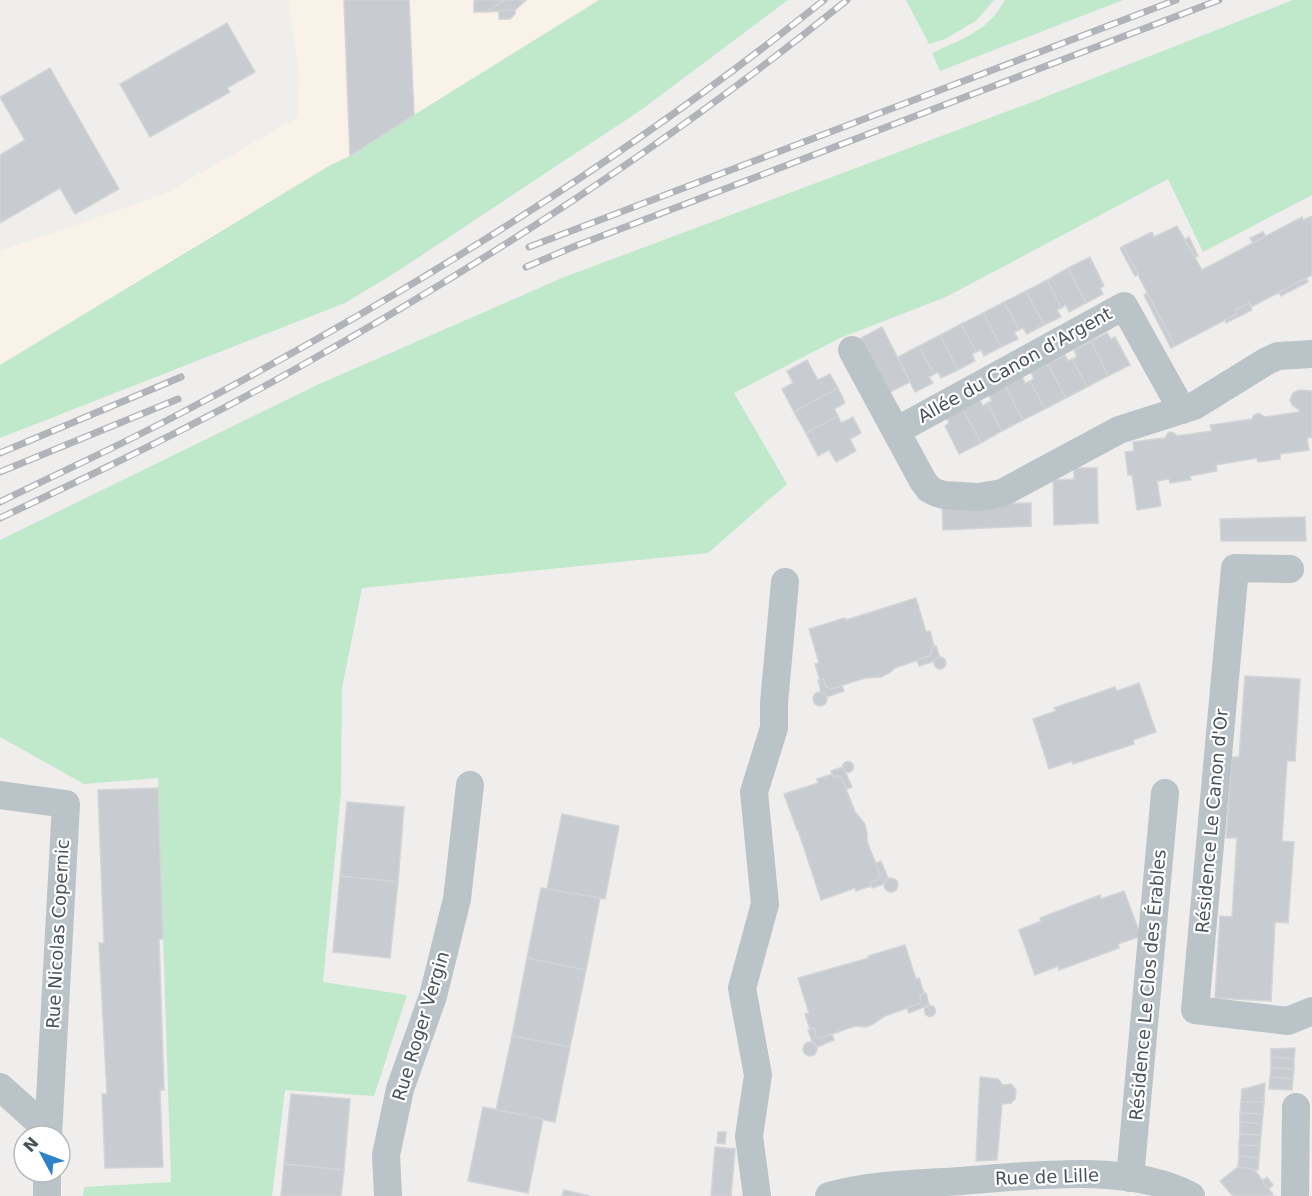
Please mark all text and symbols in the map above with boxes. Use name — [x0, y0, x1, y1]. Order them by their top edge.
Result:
street label: Allée du Canon d'Argent — [914, 302, 1115, 427]
street label: Résidence Le Canon d'Or — [1191, 707, 1232, 934]
street label: Rue Nicolas Copernic — [42, 839, 73, 1029]
street label: Résidence Le Clos des Érables — [1125, 848, 1170, 1121]
street label: Rue Roger Vergin — [388, 949, 453, 1103]
north arrow — [12, 1124, 72, 1184]
text: N — [19, 1133, 43, 1156]
street label: Rue de Lille — [995, 1164, 1099, 1189]

